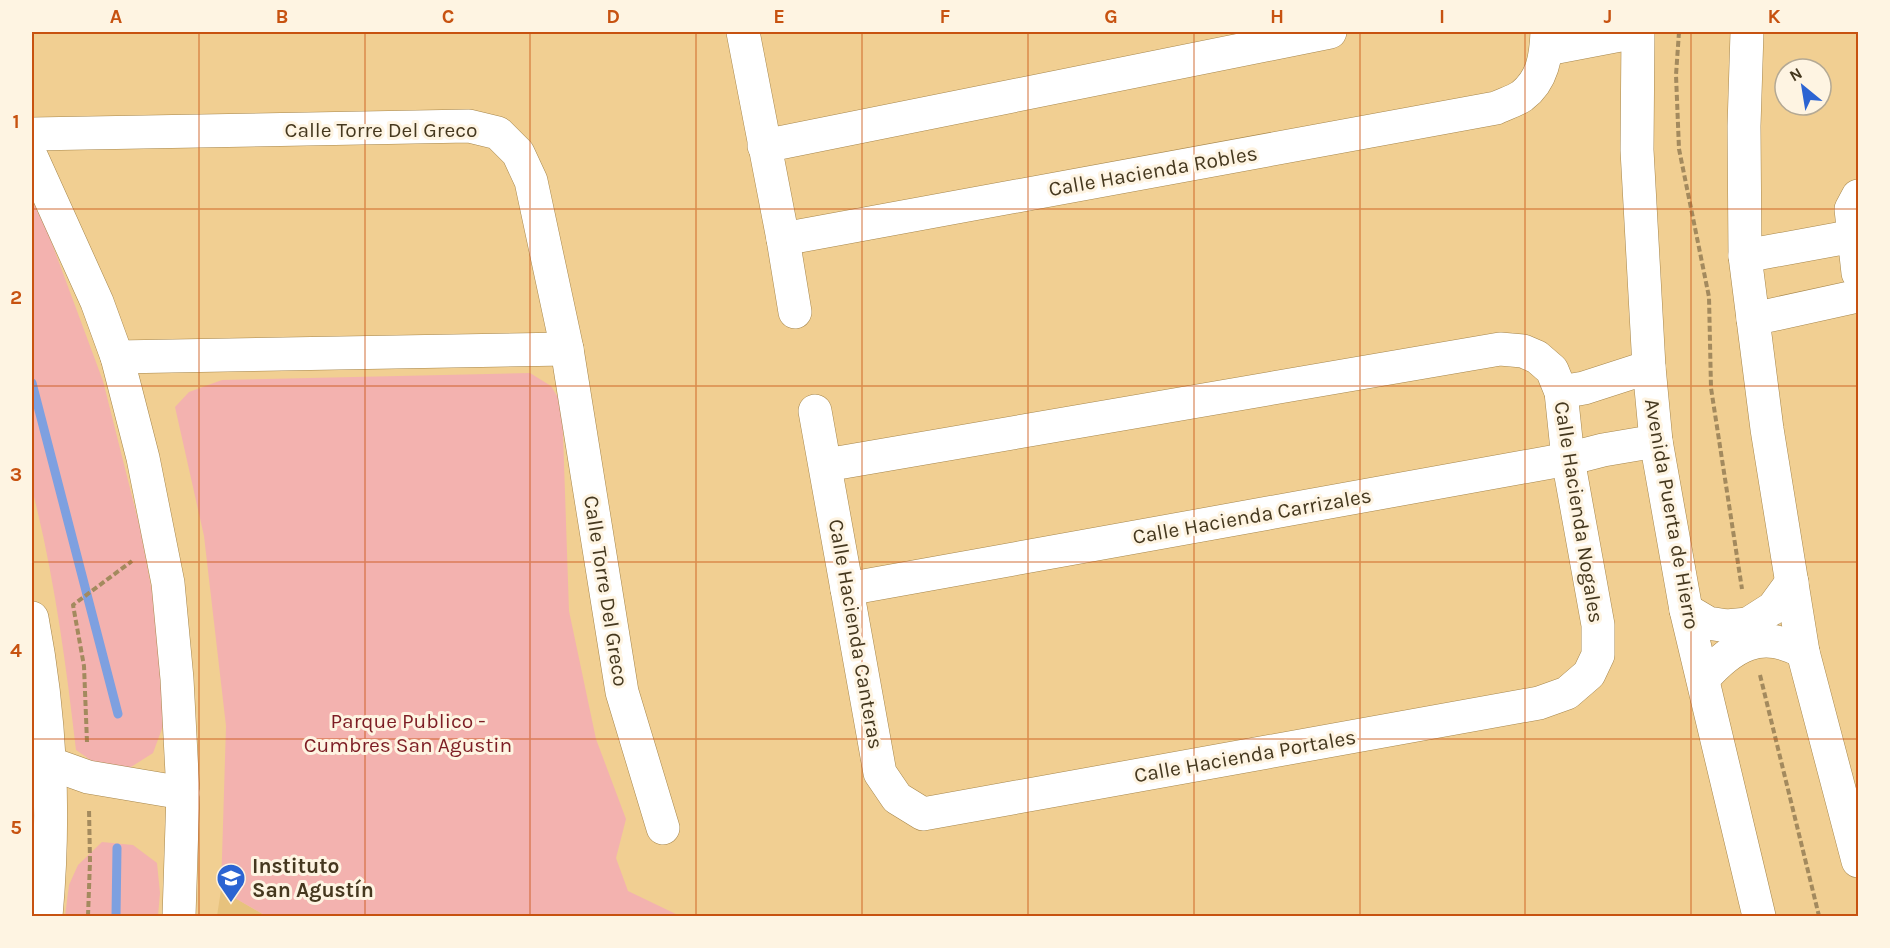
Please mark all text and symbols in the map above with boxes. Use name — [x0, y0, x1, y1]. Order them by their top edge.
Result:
text: A — [110, 5, 123, 28]
text: B — [276, 5, 288, 28]
text: C — [442, 5, 454, 28]
text: D — [606, 5, 620, 28]
text: E — [773, 5, 785, 28]
text: F — [940, 5, 951, 28]
text: G — [1104, 5, 1118, 28]
text: H — [1270, 5, 1284, 28]
text: I — [1439, 5, 1445, 28]
text: J — [1604, 5, 1612, 28]
text: K — [1767, 5, 1781, 28]
north arrow — [1773, 57, 1833, 117]
text: N — [1786, 63, 1805, 86]
text: 1 — [12, 110, 20, 133]
street label: Calle Torre Del Greco — [285, 118, 477, 142]
street label: Calle Hacienda Robles — [1047, 141, 1259, 201]
text: 2 — [10, 286, 22, 309]
street label: Avenida Puerta de Hierro — [1640, 397, 1704, 631]
street label: Calle Hacienda Nogales — [1550, 399, 1608, 625]
text: 3 — [10, 463, 22, 486]
street label: Calle Hacienda Carrizales — [1131, 483, 1373, 549]
street label: Calle Torre Del Greco — [579, 494, 633, 688]
street label: Calle Hacienda Canteras — [824, 517, 888, 751]
text: 4 — [10, 639, 22, 662]
park label: Parque Publico - Cumbres San Agustin — [304, 709, 512, 757]
street label: Calle Hacienda Portales — [1132, 725, 1358, 787]
text: 5 — [10, 816, 22, 839]
place label: Instituto San Agustín — [252, 854, 374, 902]
school or university icon: Instituto San Agustín — [215, 862, 247, 904]

